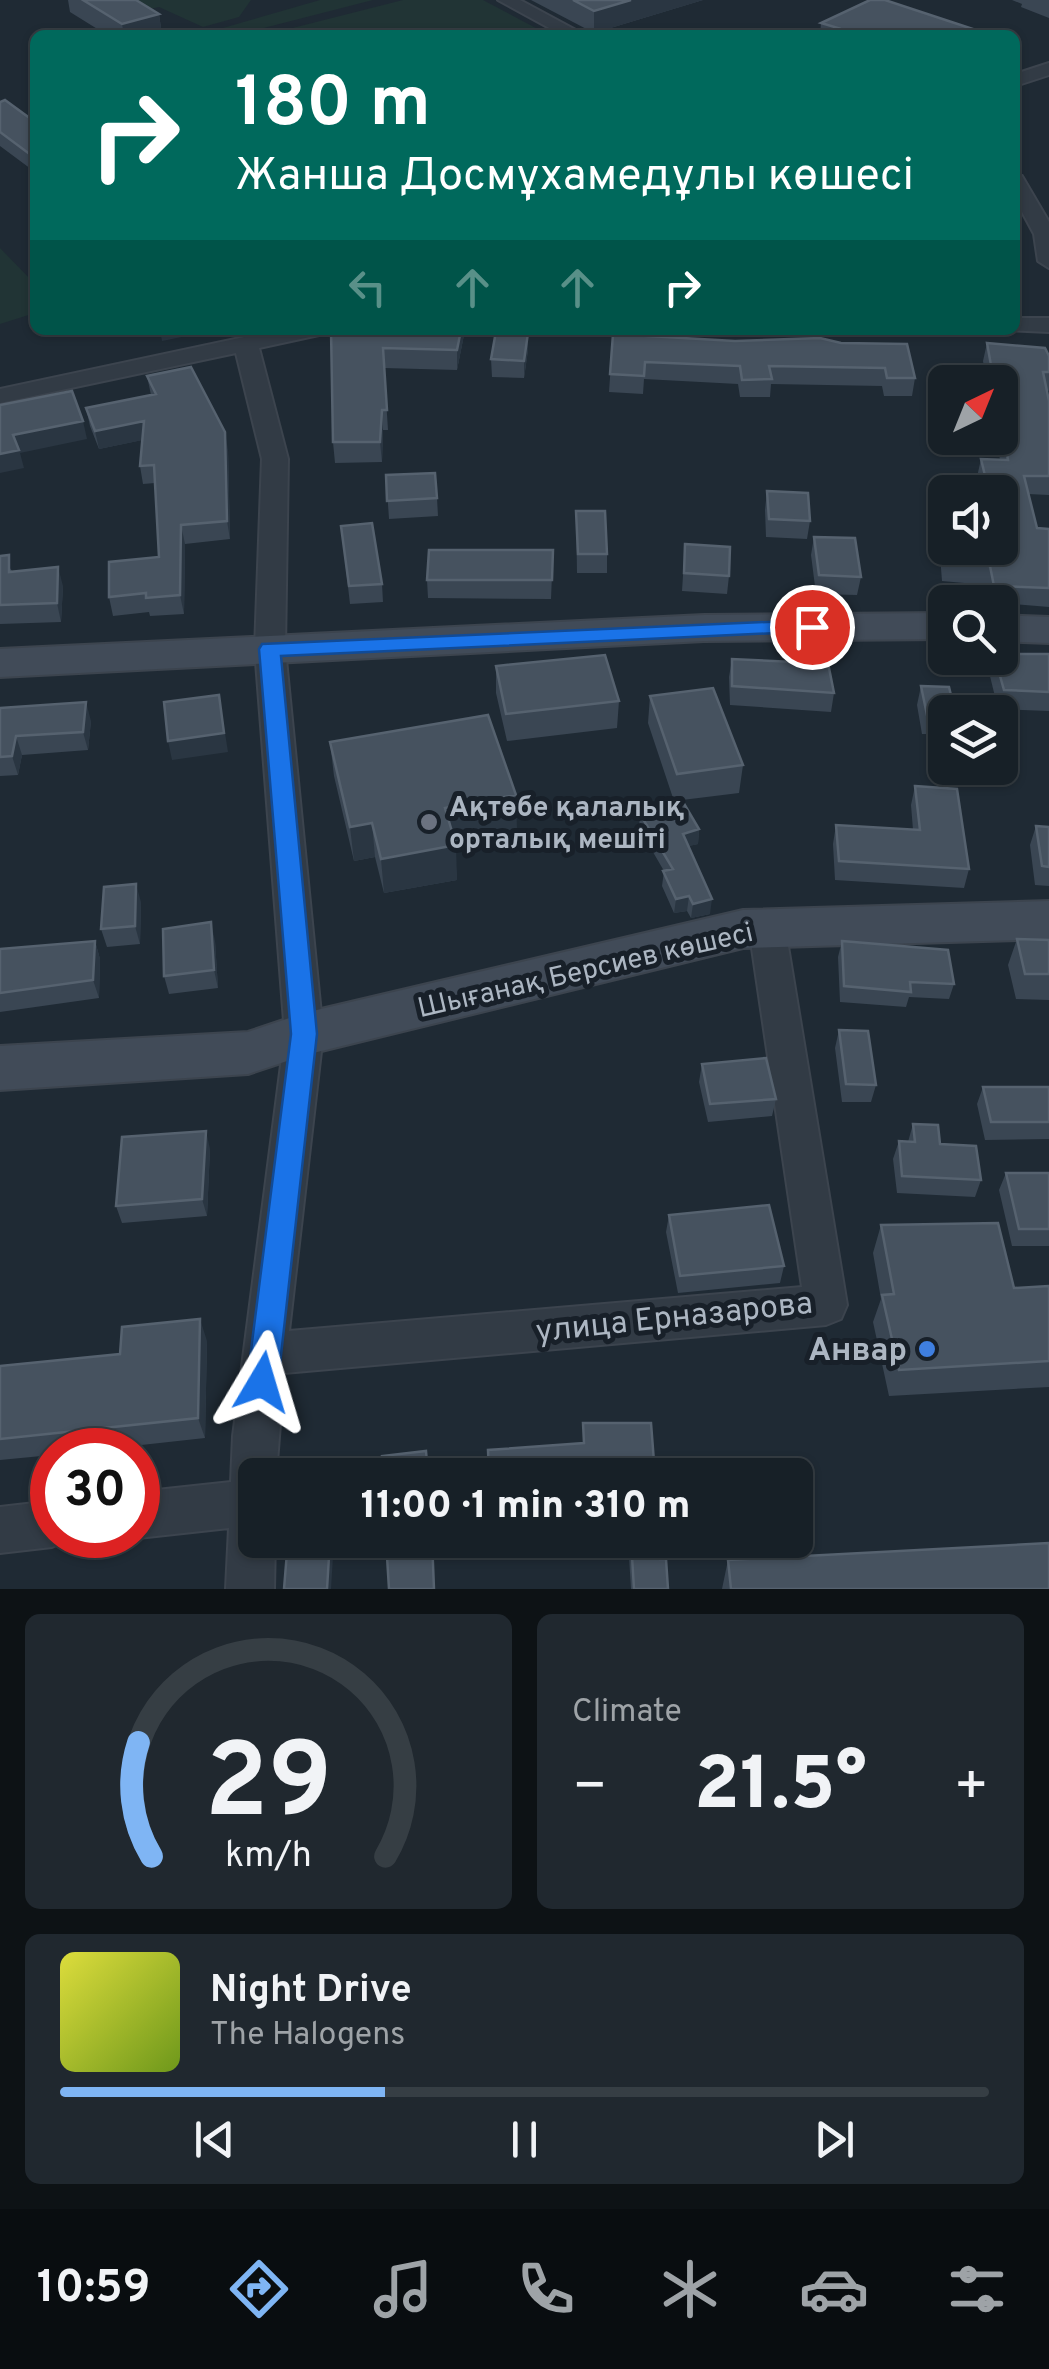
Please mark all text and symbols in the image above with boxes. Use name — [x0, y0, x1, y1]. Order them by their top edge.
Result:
text: 180 m — [235, 62, 431, 151]
icon: right — [70, 70, 200, 200]
text: Жанша Досмұхамедұлы көшесі — [235, 149, 914, 206]
icon: left — [340, 260, 395, 315]
icon: ahead — [445, 260, 500, 315]
icon: ahead — [550, 260, 605, 315]
icon: right — [655, 260, 710, 315]
north arrow — [928, 365, 1018, 455]
map controls — [928, 365, 1018, 785]
button: sound — [928, 475, 1018, 565]
pin — [770, 585, 855, 670]
button: search — [928, 585, 1018, 675]
icon: arrive — [785, 600, 840, 655]
button: layers — [928, 695, 1018, 785]
place label: Ақтөбе қалалық орталық мешіті — [449, 791, 685, 859]
marker: Ақтөбе қалалық орталық мешіті — [418, 811, 440, 833]
street label: Шығанақ Берсиев көшесі — [414, 916, 757, 1028]
street label: улица Ерназарова — [534, 1285, 815, 1353]
position arrow — [210, 1330, 314, 1434]
place label: Анвар — [808, 1332, 907, 1372]
marker: Анвар — [916, 1338, 938, 1360]
speed limit sign: 30 — [30, 1428, 160, 1558]
text: 11:00 · 1 min · 310 m — [361, 1483, 690, 1532]
text: Climate — [572, 1693, 682, 1733]
text: 29 — [205, 1722, 332, 1854]
text: 21.5° — [694, 1741, 867, 1836]
text: − — [572, 1754, 607, 1824]
text: + — [954, 1754, 989, 1824]
text: km/h — [225, 1834, 312, 1880]
text: Night Drive — [210, 1967, 412, 2016]
text: The Halogens — [210, 2016, 405, 2056]
icon: previous — [187, 2112, 242, 2167]
icon: pause — [497, 2112, 552, 2167]
icon: next — [807, 2112, 862, 2167]
icon: directions — [224, 2254, 294, 2324]
icon: music — [368, 2254, 438, 2324]
icon: phone — [511, 2254, 581, 2324]
icon: climate — [655, 2254, 725, 2324]
icon: car — [799, 2254, 869, 2324]
icon: filters — [942, 2254, 1012, 2324]
text: 10:59 — [37, 2261, 151, 2318]

